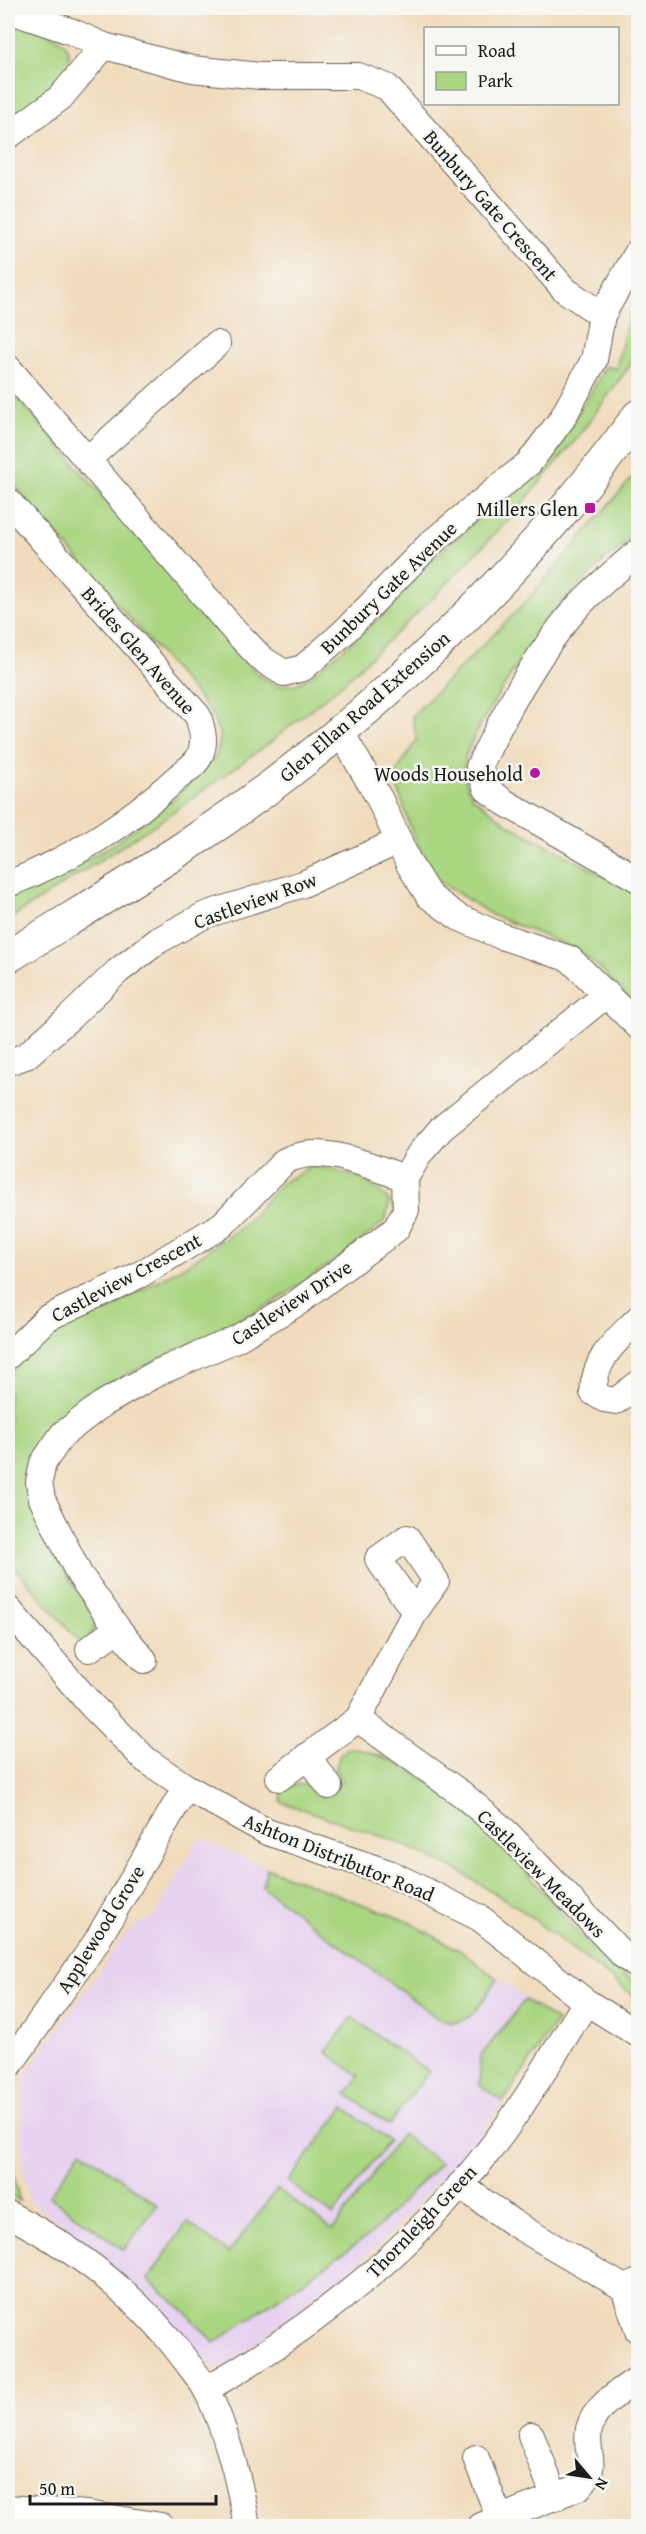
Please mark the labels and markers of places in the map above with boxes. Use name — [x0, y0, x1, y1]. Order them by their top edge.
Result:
place label: Millers Glen — [477, 494, 578, 523]
marker: Millers Glen — [583, 501, 597, 515]
place label: Woods Household — [374, 759, 523, 788]
marker: Woods Household — [528, 766, 542, 780]

